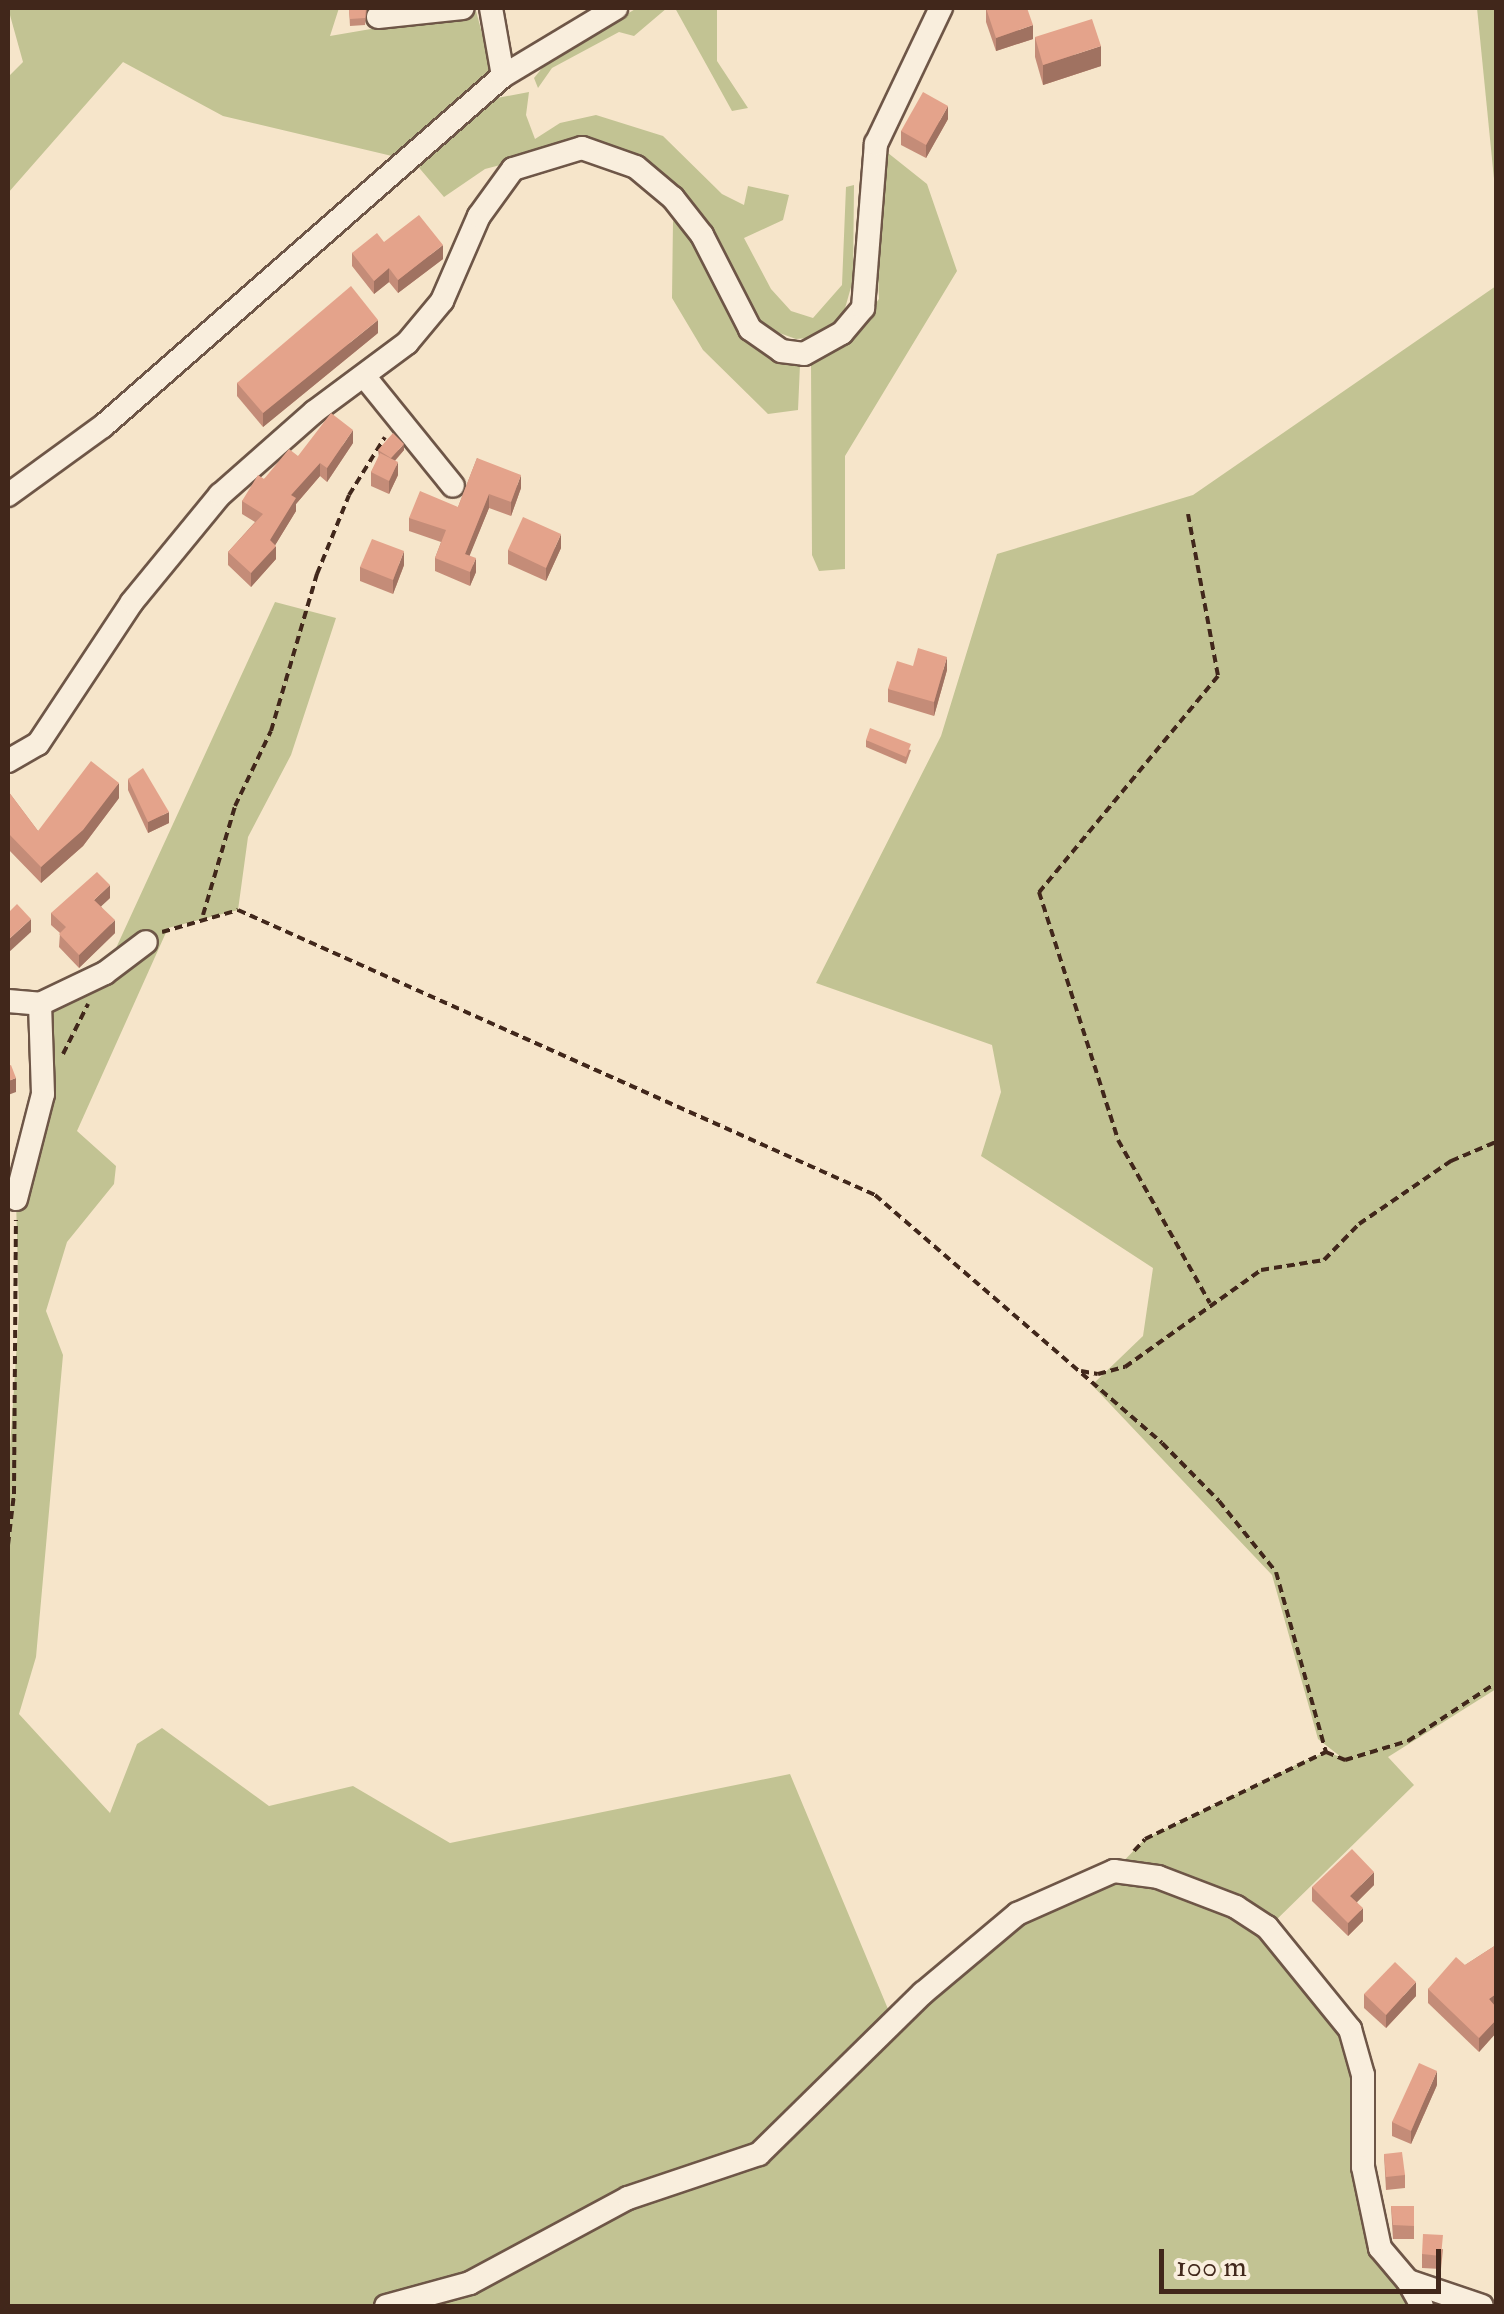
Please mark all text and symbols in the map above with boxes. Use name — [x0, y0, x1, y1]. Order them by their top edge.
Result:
scale bar — [1164, 2229, 1446, 2291]
text: 100 m — [1176, 2248, 1247, 2285]

